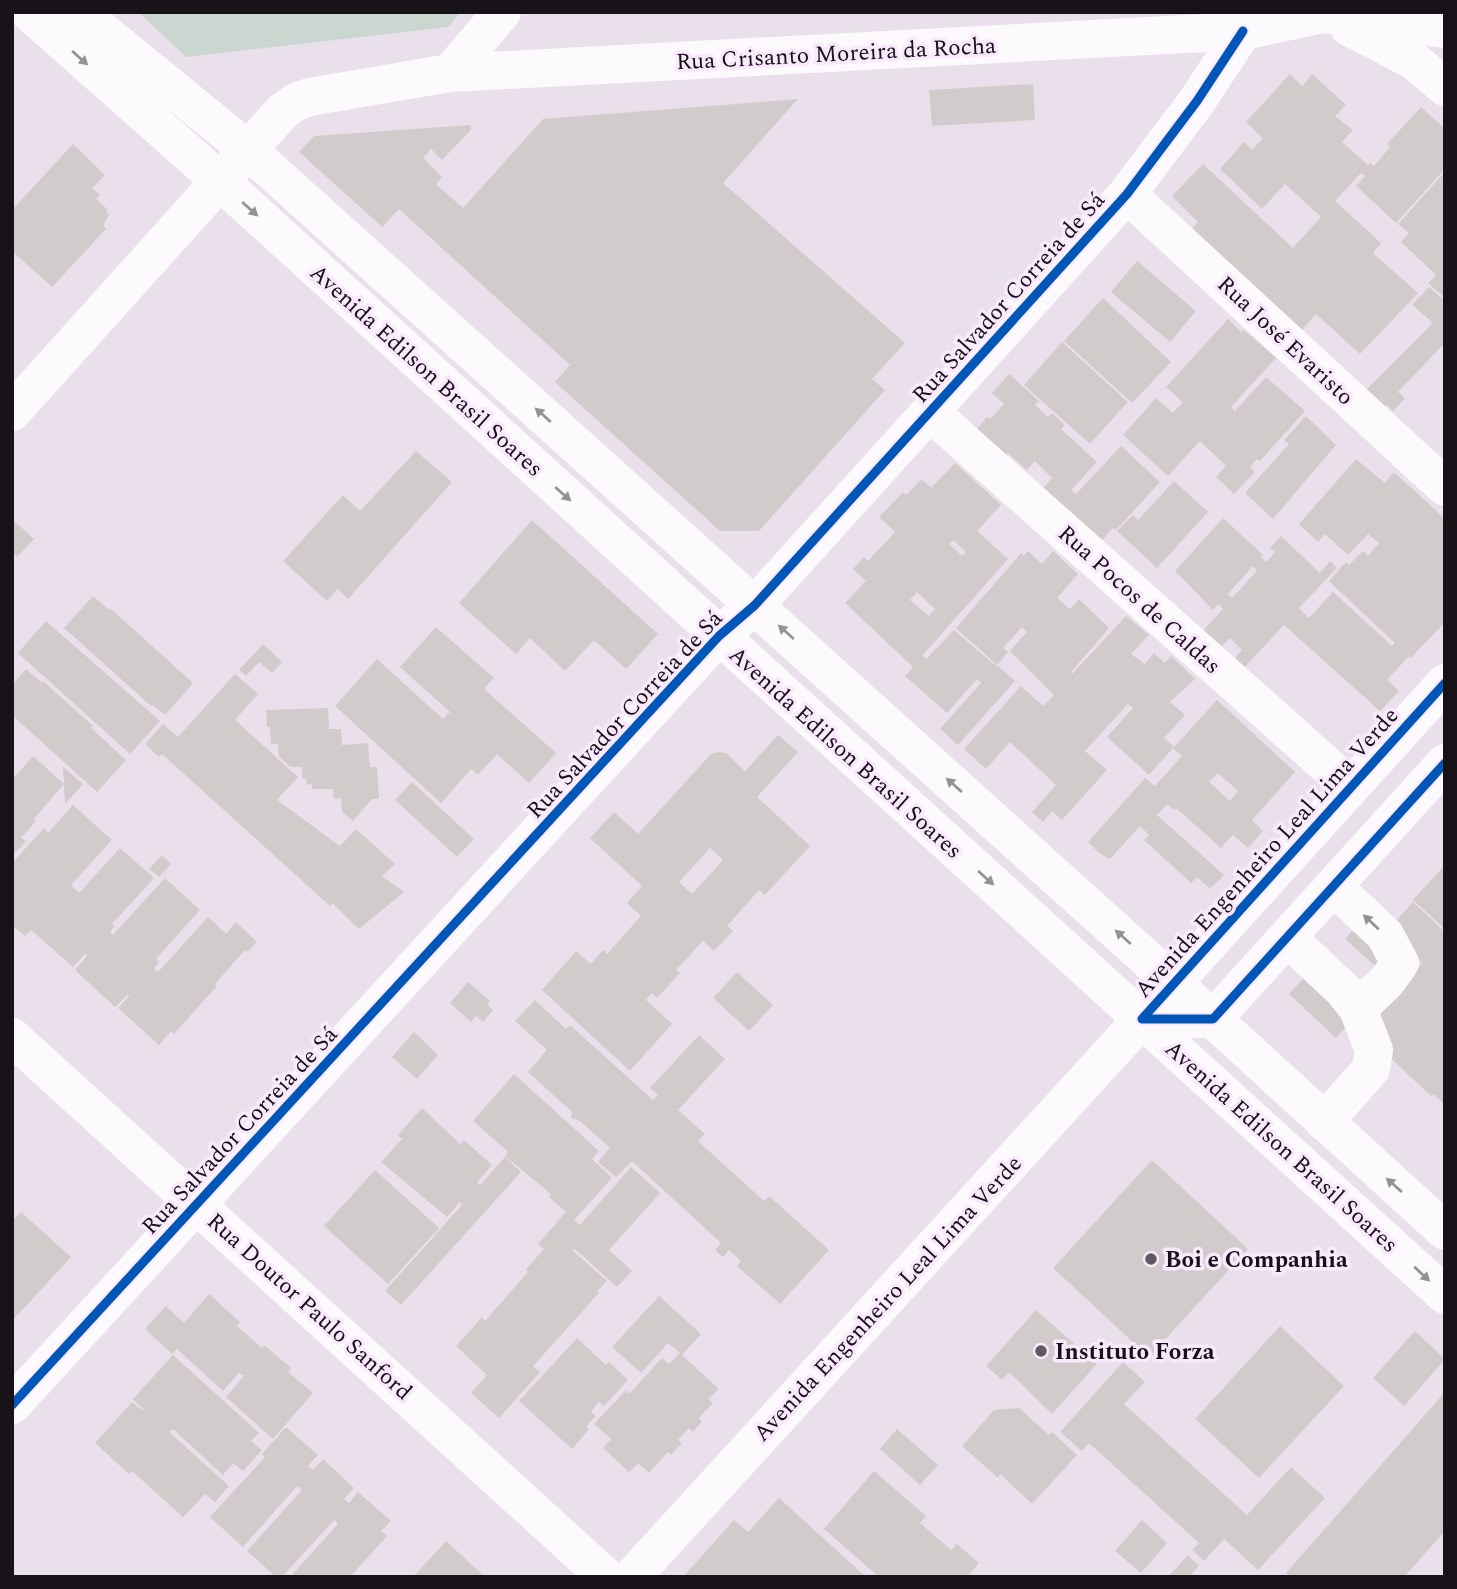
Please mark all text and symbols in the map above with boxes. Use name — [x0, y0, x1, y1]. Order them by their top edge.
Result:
street label: Rua Crisanto Moreira da Rocha — [675, 29, 997, 80]
one-way arrow — [72, 49, 89, 65]
street label: Rua Salvador Correia de Sá — [904, 184, 1114, 412]
one-way arrow — [241, 201, 259, 217]
street label: Avenida Edilson Brasil Soares — [301, 256, 551, 486]
street label: Rua José Evaristo — [1208, 268, 1362, 414]
one-way arrow — [534, 407, 552, 423]
one-way arrow — [554, 486, 571, 502]
street label: Rua Pocos de Caldas — [1049, 517, 1228, 683]
street label: Rua Salvador Correia de Sá — [519, 603, 731, 827]
one-way arrow — [777, 625, 794, 641]
street label: Avenida Edilson Brasil Soares — [720, 638, 970, 868]
street label: Avenida Engenheiro Leal Lima Verde — [1127, 700, 1408, 1006]
one-way arrow — [946, 778, 963, 793]
one-way arrow — [977, 869, 994, 885]
one-way arrow — [1363, 914, 1380, 930]
one-way arrow — [1114, 929, 1132, 945]
street label: Rua Salvador Correia de Sá — [134, 1019, 346, 1243]
street label: Avenida Edilson Brasil Soares — [1156, 1032, 1406, 1262]
street label: Avenida Engenheiro Leal Lima Verde — [745, 1148, 1031, 1450]
one-way arrow — [1386, 1178, 1403, 1194]
street label: Rua Doutor Paulo Sanford — [198, 1205, 420, 1409]
place label: Boi e Companhia — [1165, 1243, 1348, 1278]
marker: Boi e Companhia — [1143, 1251, 1159, 1267]
one-way arrow — [1413, 1266, 1431, 1282]
place label: Instituto Forza — [1055, 1335, 1215, 1370]
marker: Instituto Forza — [1033, 1343, 1049, 1359]

